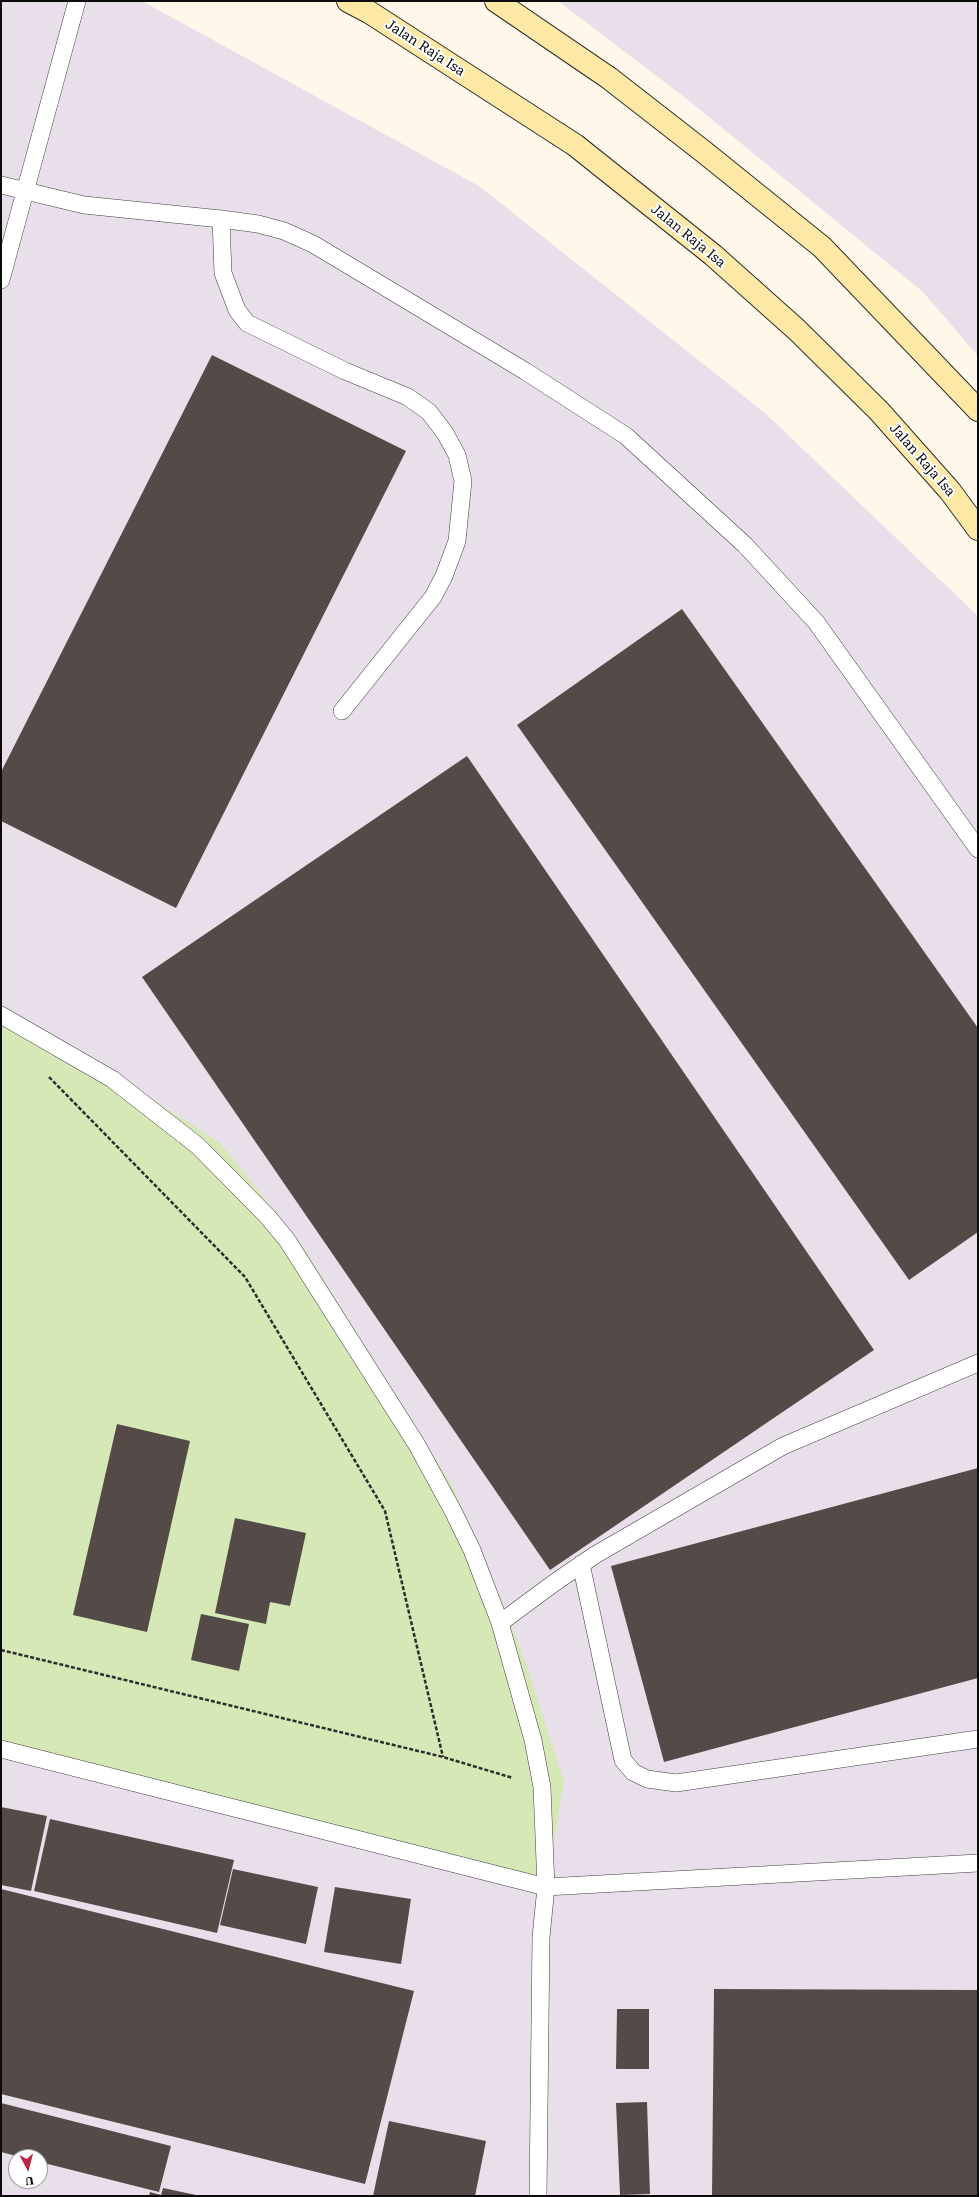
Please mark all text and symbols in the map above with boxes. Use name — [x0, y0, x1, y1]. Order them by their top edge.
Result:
street label: Jalan Raja Isa — [382, 16, 468, 80]
street label: Jalan Raja Isa — [647, 201, 729, 271]
street label: Jalan Raja Isa — [886, 420, 958, 500]
north arrow — [8, 2149, 48, 2189]
text: U — [24, 2173, 34, 2187]

